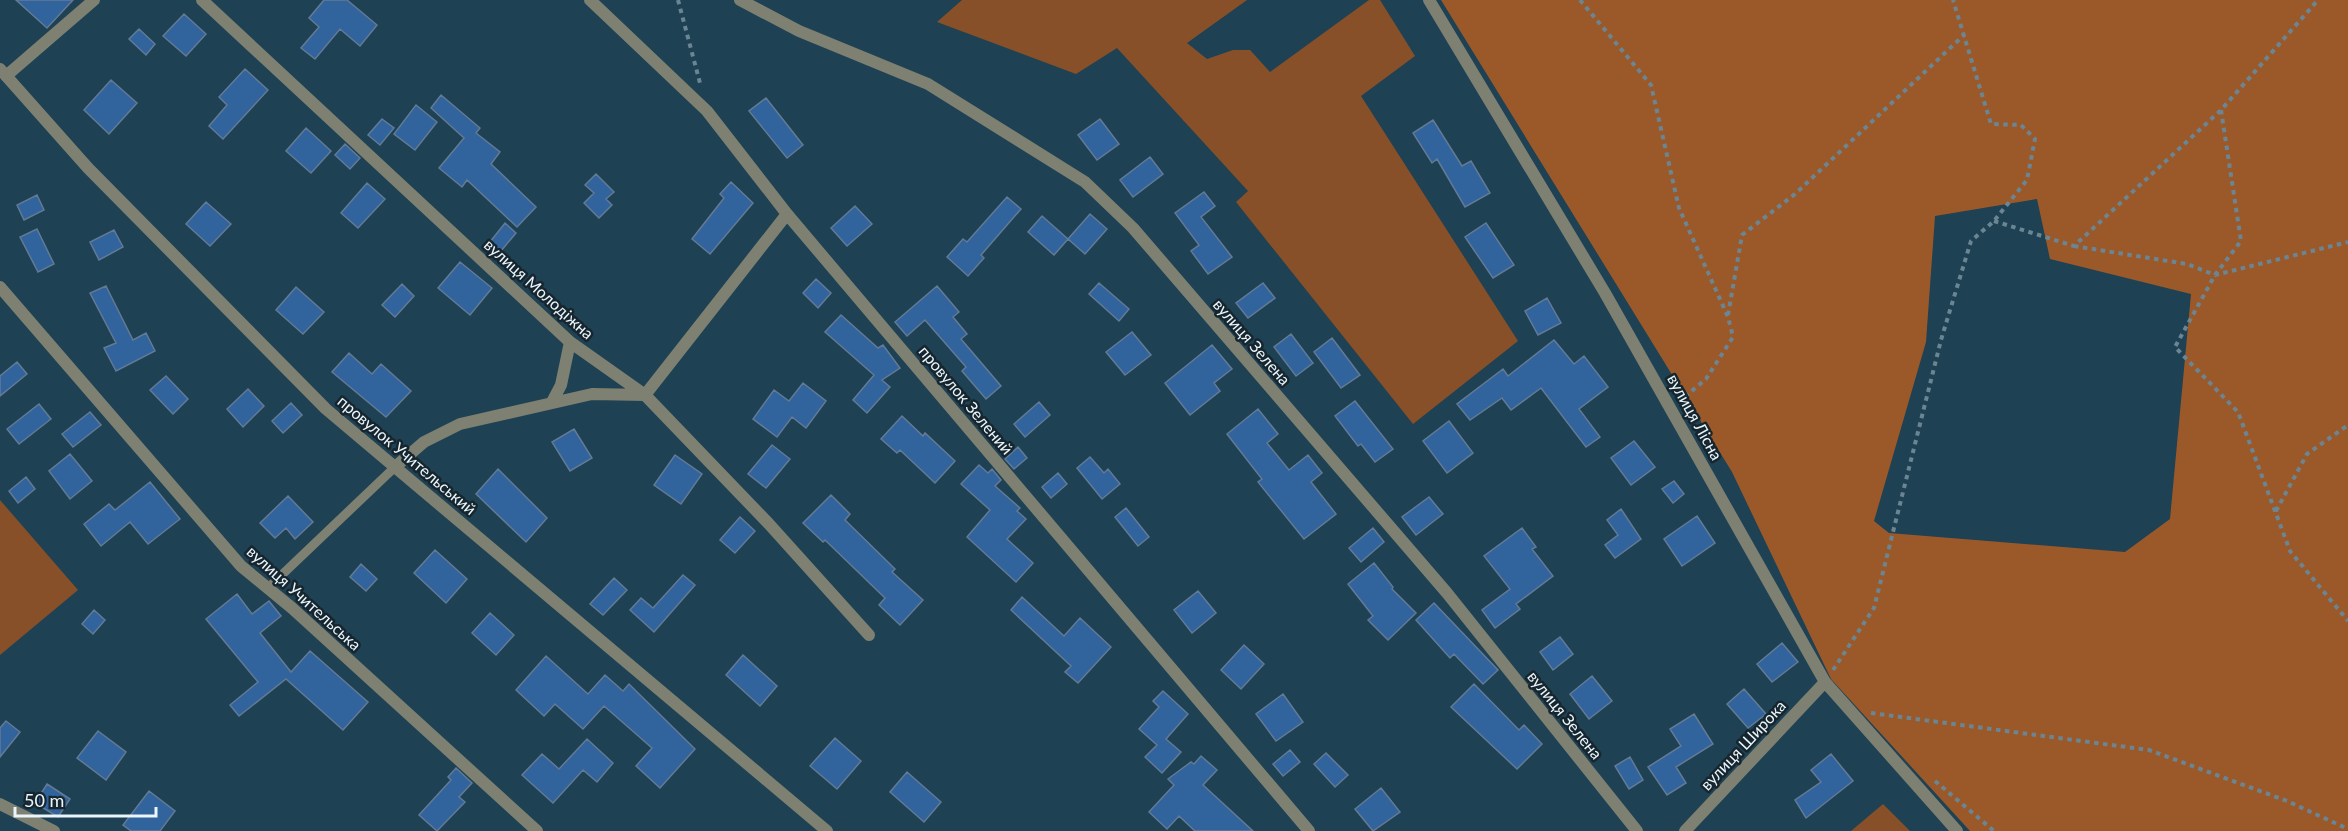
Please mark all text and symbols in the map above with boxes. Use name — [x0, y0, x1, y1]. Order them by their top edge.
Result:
street label: вулиця Молодіжна — [481, 235, 598, 343]
street label: вулиця Зелена — [1210, 295, 1295, 389]
street label: провулок Зелений — [915, 342, 1017, 458]
street label: вулиця Лісна — [1664, 370, 1727, 463]
street label: провулок Учительський — [334, 391, 480, 518]
street label: вулиця Учительська — [243, 541, 365, 654]
street label: вулиця Зелена — [1524, 667, 1607, 763]
street label: вулиця Широка — [1696, 696, 1789, 794]
scale bar — [15, 780, 156, 818]
text: 50 m — [24, 789, 64, 811]

